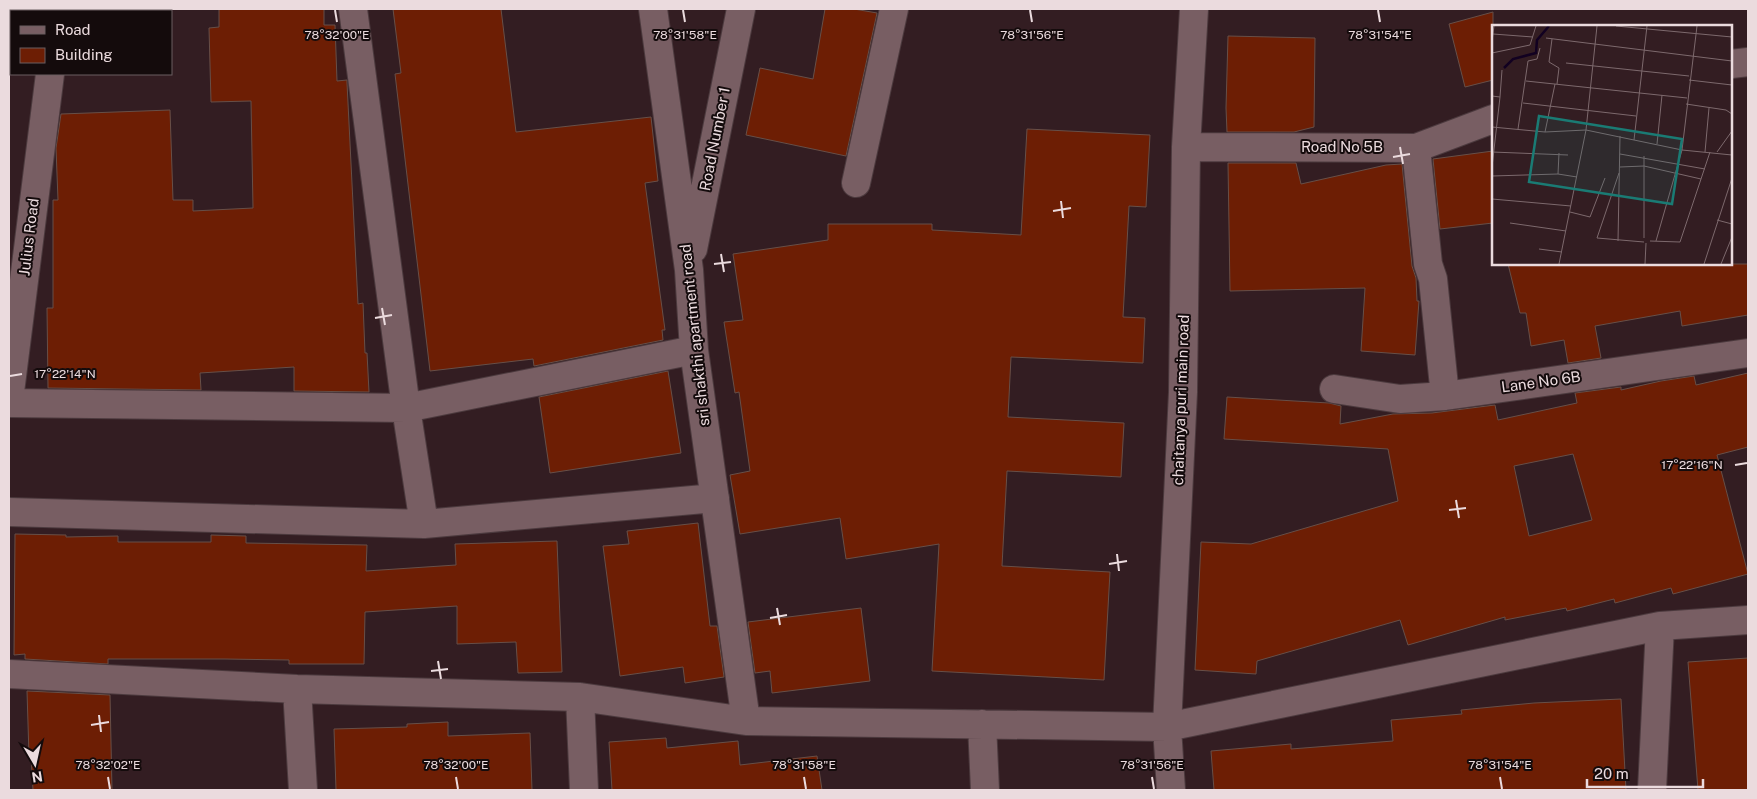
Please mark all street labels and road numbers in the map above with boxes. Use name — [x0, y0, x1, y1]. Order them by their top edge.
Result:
street label: Road Number 1 — [696, 86, 733, 192]
street label: Road No 5B — [1301, 138, 1383, 155]
street label: Julius Road — [15, 197, 42, 277]
street label: sri shakthi apartment road — [676, 243, 713, 427]
street label: chaitanya puri main road — [1169, 314, 1192, 486]
street label: Lane No 6B — [1500, 368, 1582, 395]

